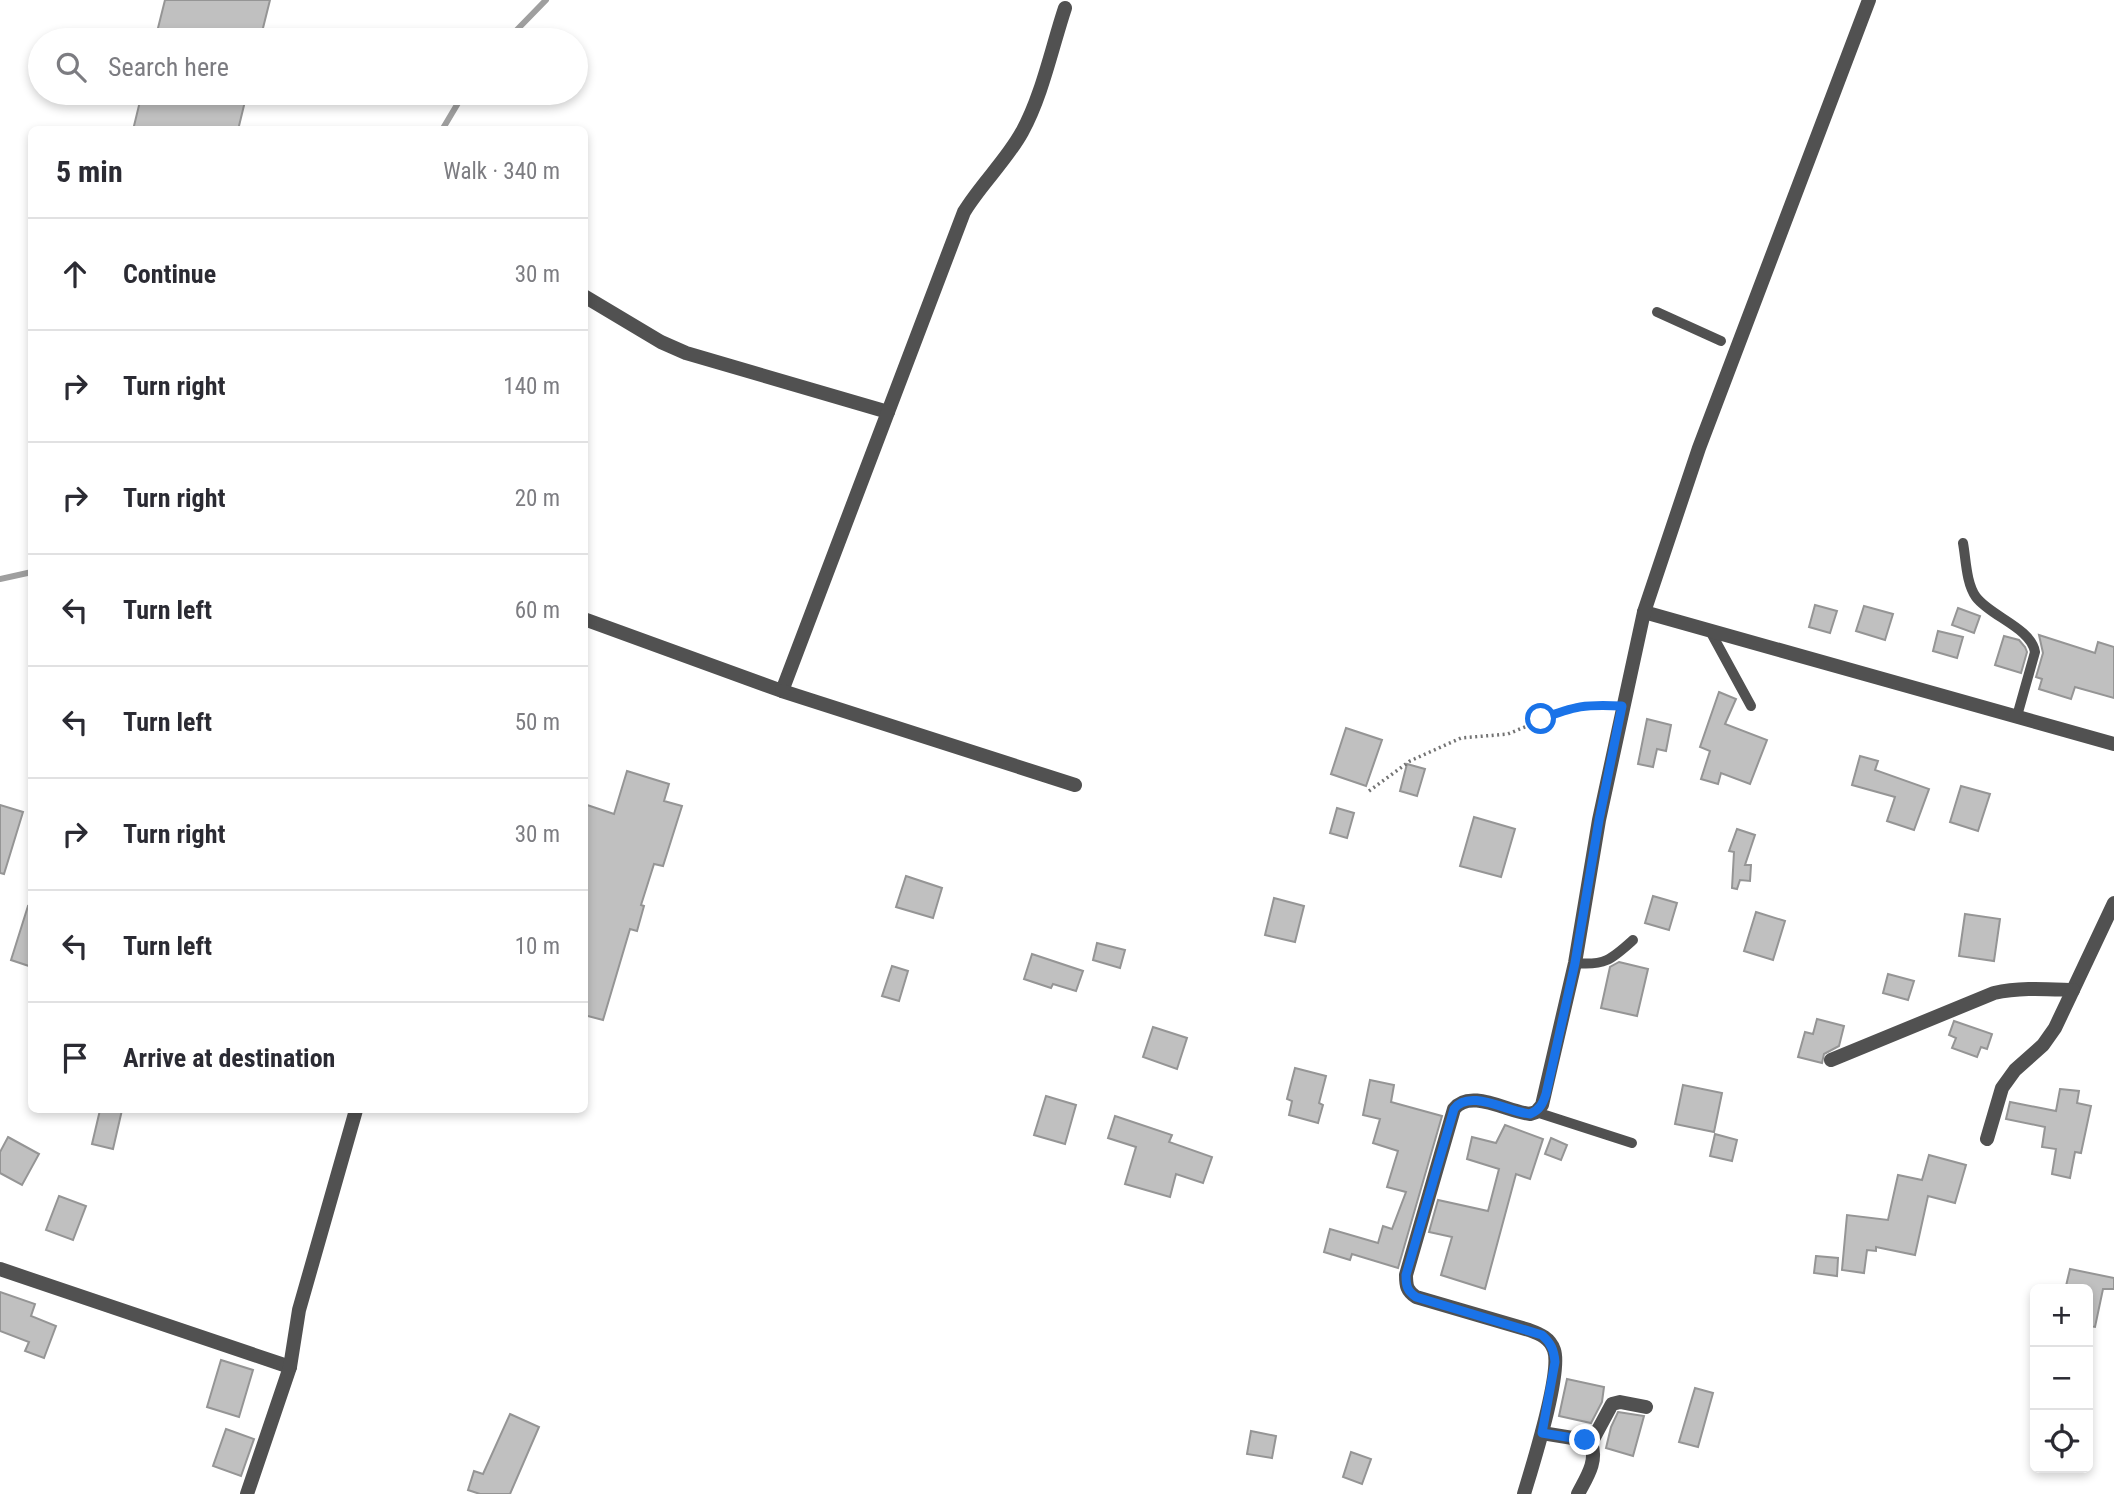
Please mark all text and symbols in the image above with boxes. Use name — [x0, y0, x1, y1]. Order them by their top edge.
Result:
search box — [28, 28, 588, 105]
icon: search — [52, 48, 90, 86]
text: Search here — [108, 52, 229, 82]
text: 5 min — [56, 154, 123, 189]
text: Walk · 340 m — [443, 158, 560, 185]
icon: ahead — [56, 255, 94, 293]
text: Continue — [123, 259, 216, 289]
text: 30 m — [515, 261, 560, 288]
icon: right — [56, 367, 94, 405]
text: Turn right — [123, 371, 225, 401]
text: 140 m — [503, 373, 560, 400]
icon: right — [56, 479, 94, 517]
text: Turn right — [123, 483, 225, 513]
text: 20 m — [515, 485, 560, 512]
icon: left — [56, 591, 94, 629]
text: Turn left — [123, 595, 212, 625]
text: 60 m — [515, 597, 560, 624]
icon: left — [56, 703, 94, 741]
route start — [1525, 703, 1556, 734]
text: Turn left — [123, 707, 212, 737]
text: 50 m — [515, 709, 560, 736]
icon: right — [56, 815, 94, 853]
text: Turn right — [123, 819, 225, 849]
text: 30 m — [515, 821, 560, 848]
icon: left — [56, 927, 94, 965]
text: Turn left — [123, 931, 212, 961]
text: 10 m — [515, 933, 560, 960]
icon: arrive — [56, 1039, 94, 1077]
text: Arrive at destination — [123, 1043, 335, 1073]
map controls — [2030, 1284, 2093, 1473]
button: + — [2030, 1284, 2093, 1347]
button: − — [2030, 1347, 2093, 1410]
button: locate — [2030, 1410, 2093, 1473]
route end — [1569, 1424, 1600, 1455]

